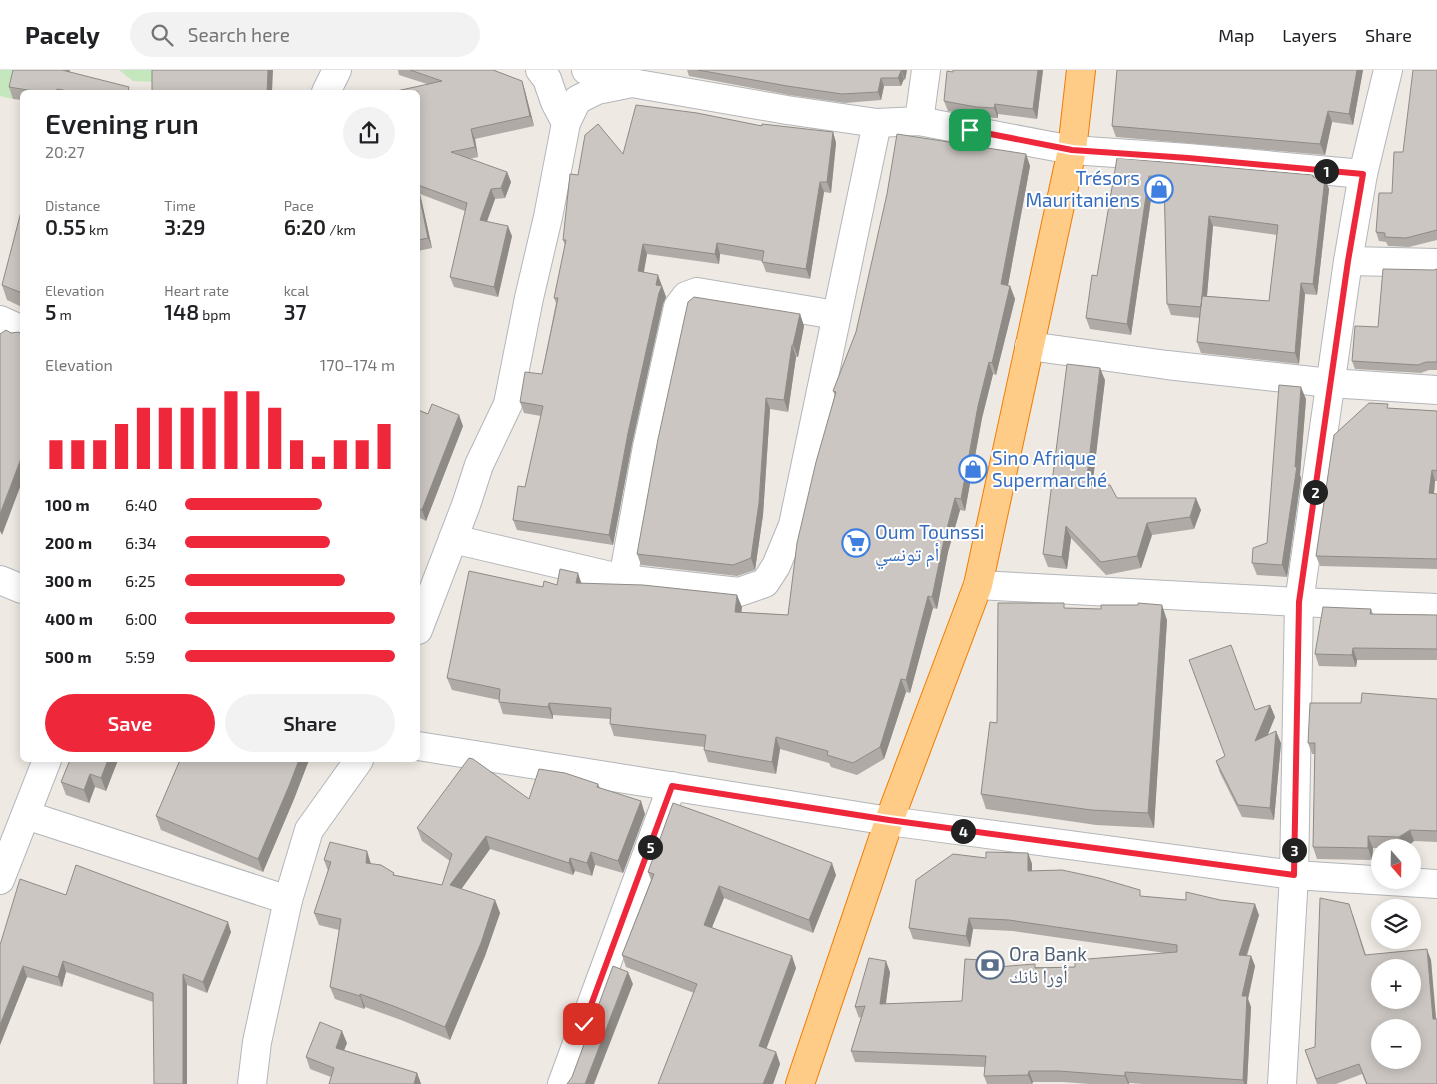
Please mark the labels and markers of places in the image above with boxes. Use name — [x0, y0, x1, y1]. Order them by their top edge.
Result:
pin — [949, 109, 991, 151]
pin: 1 — [1314, 158, 1338, 184]
place label: Trésors Mauritaniens — [1025, 166, 1140, 211]
shop icon: Trésors Mauritaniens — [1144, 174, 1174, 204]
place label: Sino Afrique Supermarché — [992, 446, 1107, 491]
shop icon: Sino Afrique Supermarché — [958, 454, 988, 484]
pin: 2 — [1302, 480, 1328, 504]
place label: Oum Tounssi أم تونسي — [875, 520, 985, 570]
supermarket icon: Oum Tounssi أم تونسي — [841, 528, 871, 558]
pin: 4 — [950, 818, 976, 844]
pin: 5 — [638, 834, 662, 860]
pin: 3 — [1282, 838, 1306, 862]
place label: Ora Bank أورا نانك — [1009, 942, 1087, 988]
bank icon: Ora Bank أورا نانك — [975, 950, 1005, 980]
pin — [563, 1003, 605, 1045]

